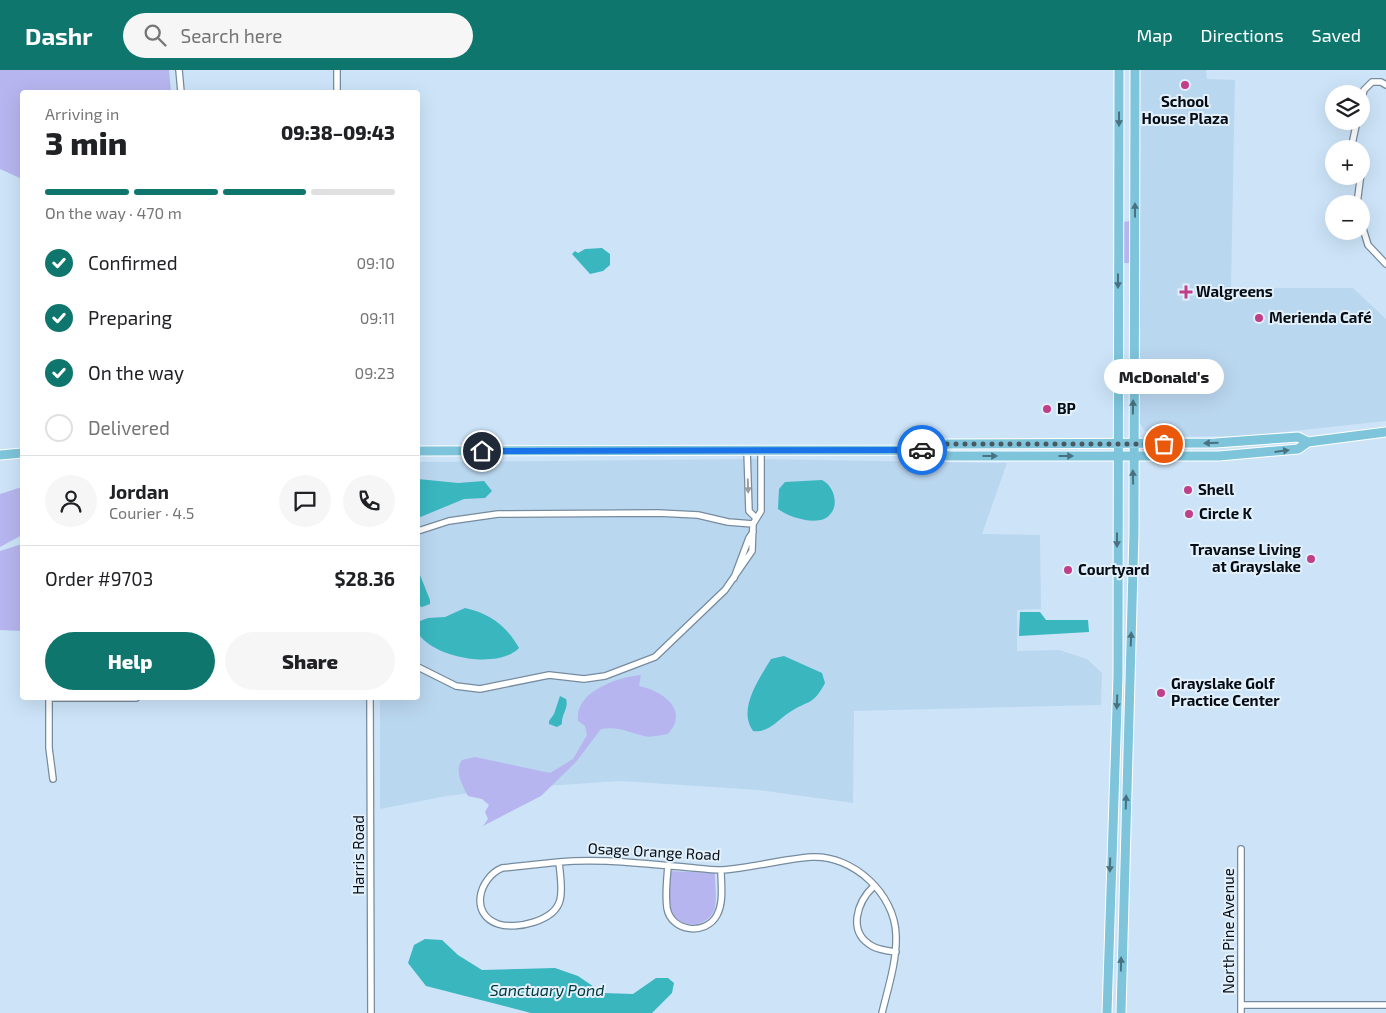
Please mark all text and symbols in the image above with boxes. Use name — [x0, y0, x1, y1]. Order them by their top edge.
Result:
search box — [123, 13, 473, 58]
text: Dashr — [25, 21, 93, 50]
icon: search — [141, 21, 169, 49]
text: Search here — [181, 24, 283, 47]
text: Map — [1136, 24, 1173, 46]
text: Directions — [1201, 24, 1284, 46]
text: Saved — [1312, 24, 1361, 46]
marker: School House Plaza — [1179, 79, 1191, 91]
map controls — [1325, 85, 1370, 240]
button: layers — [1325, 85, 1370, 130]
place label: School House Plaza — [1142, 92, 1228, 127]
text: Arriving in — [45, 104, 119, 123]
one-way arrow — [1115, 111, 1123, 127]
text: 09:38–09:43 — [281, 121, 395, 144]
text: 3 min — [45, 123, 127, 161]
button: + — [1325, 140, 1370, 185]
button: − — [1325, 195, 1370, 240]
one-way arrow — [1131, 202, 1139, 218]
text: On the way · 470 m — [45, 203, 182, 222]
icon: check — [45, 249, 73, 277]
text: Confirmed — [88, 251, 178, 274]
text: 09:10 — [356, 253, 395, 272]
one-way arrow — [1114, 273, 1122, 289]
place label: Walgreens — [1196, 282, 1273, 300]
marker: Walgreens — [1180, 286, 1192, 298]
icon: check — [45, 304, 73, 332]
text: Preparing — [88, 306, 172, 329]
text: 09:11 — [360, 308, 395, 327]
place label: Merienda Café — [1269, 308, 1372, 326]
marker: Merienda Café — [1253, 312, 1265, 324]
icon: check — [45, 359, 73, 387]
callout: McDonald's — [1104, 359, 1224, 394]
text: On the way — [88, 361, 184, 384]
text: 09:23 — [355, 363, 395, 382]
text: McDonald's — [1119, 367, 1209, 386]
place label: BP — [1057, 399, 1076, 417]
one-way arrow — [1130, 399, 1138, 415]
marker: BP — [1041, 403, 1053, 415]
text: Delivered — [88, 416, 170, 439]
pin — [1143, 423, 1185, 465]
courier — [897, 425, 947, 475]
pin — [461, 430, 503, 472]
icon: bag — [1150, 430, 1178, 458]
icon: car — [908, 436, 936, 464]
icon: home — [468, 437, 496, 465]
one-way arrow — [1203, 440, 1219, 448]
one-way arrow — [1274, 447, 1290, 455]
one-way arrow — [982, 452, 998, 460]
one-way arrow — [1058, 452, 1074, 460]
one-way arrow — [1129, 469, 1137, 485]
button: person — [45, 475, 97, 527]
button: chat — [279, 475, 331, 527]
button: phone — [343, 475, 395, 527]
one-way arrow — [745, 478, 753, 494]
text: Jordan — [109, 480, 169, 503]
place label: Shell — [1198, 480, 1234, 498]
marker: Shell — [1182, 484, 1194, 496]
text: Courier · 4.5 — [109, 503, 194, 522]
place label: Circle K — [1199, 504, 1252, 522]
marker: Circle K — [1183, 508, 1195, 520]
one-way arrow — [1113, 532, 1121, 548]
place label: Travanse Living at Grayslake — [1190, 540, 1301, 576]
marker: Travanse Living at Grayslake — [1305, 553, 1317, 565]
place label: Courtyard — [1078, 560, 1149, 579]
marker: Courtyard — [1062, 564, 1074, 576]
text: Order #9703 — [45, 567, 153, 590]
text: $28.36 — [334, 567, 395, 590]
one-way arrow — [1127, 631, 1135, 647]
button: Help — [45, 632, 215, 690]
button: Share — [225, 632, 395, 690]
place label: Grayslake Golf Practice Center — [1171, 674, 1280, 709]
marker: Grayslake Golf Practice Center — [1155, 687, 1167, 699]
one-way arrow — [1112, 695, 1120, 711]
one-way arrow — [1122, 794, 1130, 810]
street label: Harris Road — [349, 815, 367, 895]
street label: Osage Orange Road — [587, 839, 721, 863]
one-way arrow — [1106, 857, 1114, 873]
street label: North Pine Avenue — [1219, 868, 1237, 994]
one-way arrow — [1117, 956, 1125, 972]
water label: Sanctuary Pond — [490, 980, 604, 1000]

